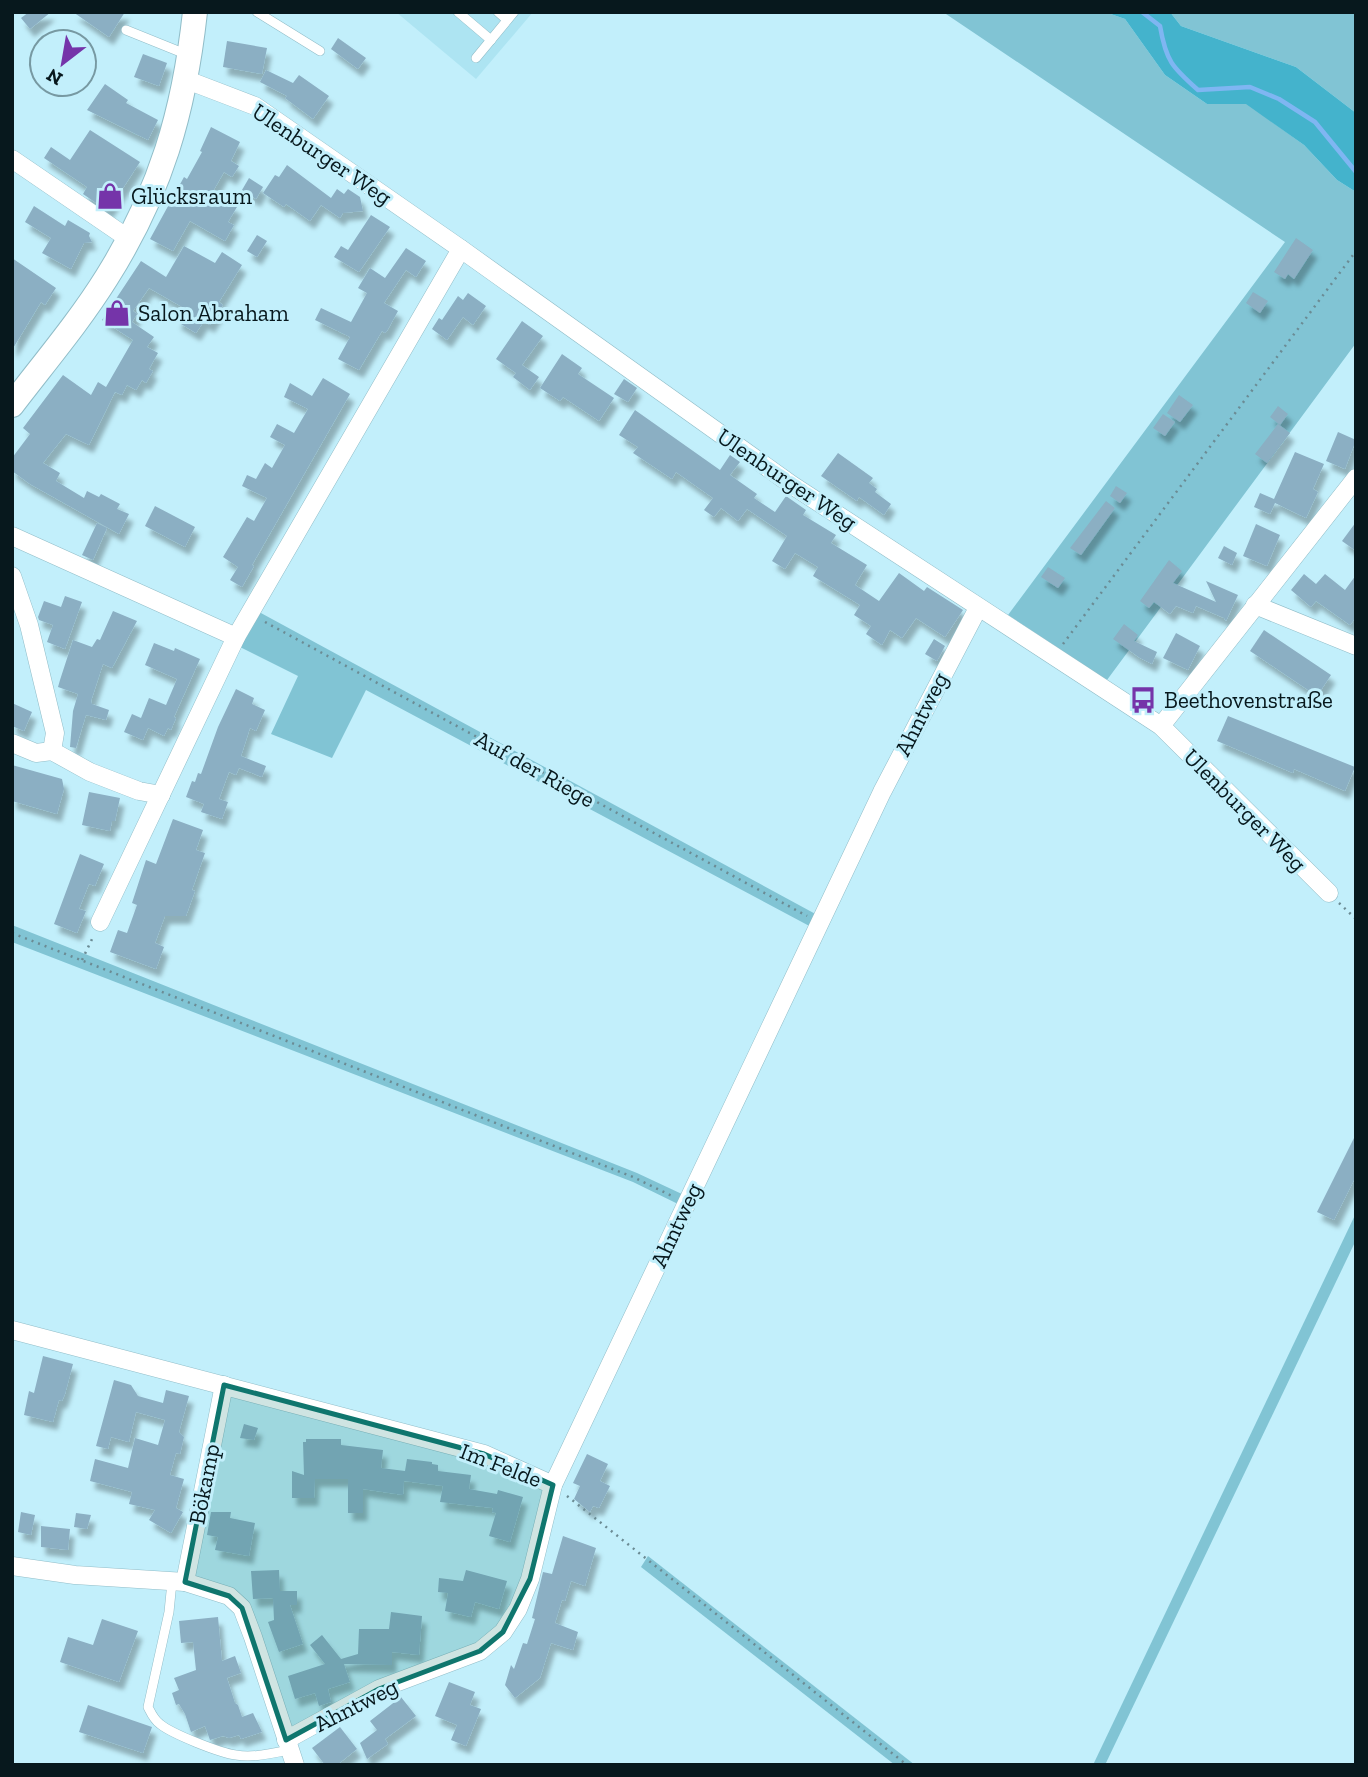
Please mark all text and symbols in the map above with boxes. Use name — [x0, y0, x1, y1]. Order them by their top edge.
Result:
north arrow — [28, 28, 98, 98]
text: N — [42, 64, 67, 91]
street label: Ulenburger Weg — [247, 97, 397, 211]
shop icon: Glücksraum — [95, 181, 125, 211]
place label: Glücksraum — [131, 182, 252, 210]
shop icon: Salon Abraham — [102, 298, 132, 328]
place label: Salon Abraham — [138, 299, 289, 327]
street label: Ulenburger Weg — [712, 422, 862, 536]
street label: Ahntweg — [888, 667, 954, 761]
bus stop icon: Beethovenstraße — [1128, 685, 1158, 715]
place label: Beethovenstraße — [1164, 686, 1333, 714]
street label: Auf der Riege — [470, 725, 600, 813]
street label: Ulenburger Weg — [1178, 743, 1313, 878]
street label: Ahntweg — [644, 1178, 708, 1272]
street label: Im Felde — [456, 1437, 546, 1493]
street label: Bökamp — [183, 1441, 225, 1527]
street label: Ahntweg — [309, 1672, 403, 1738]

